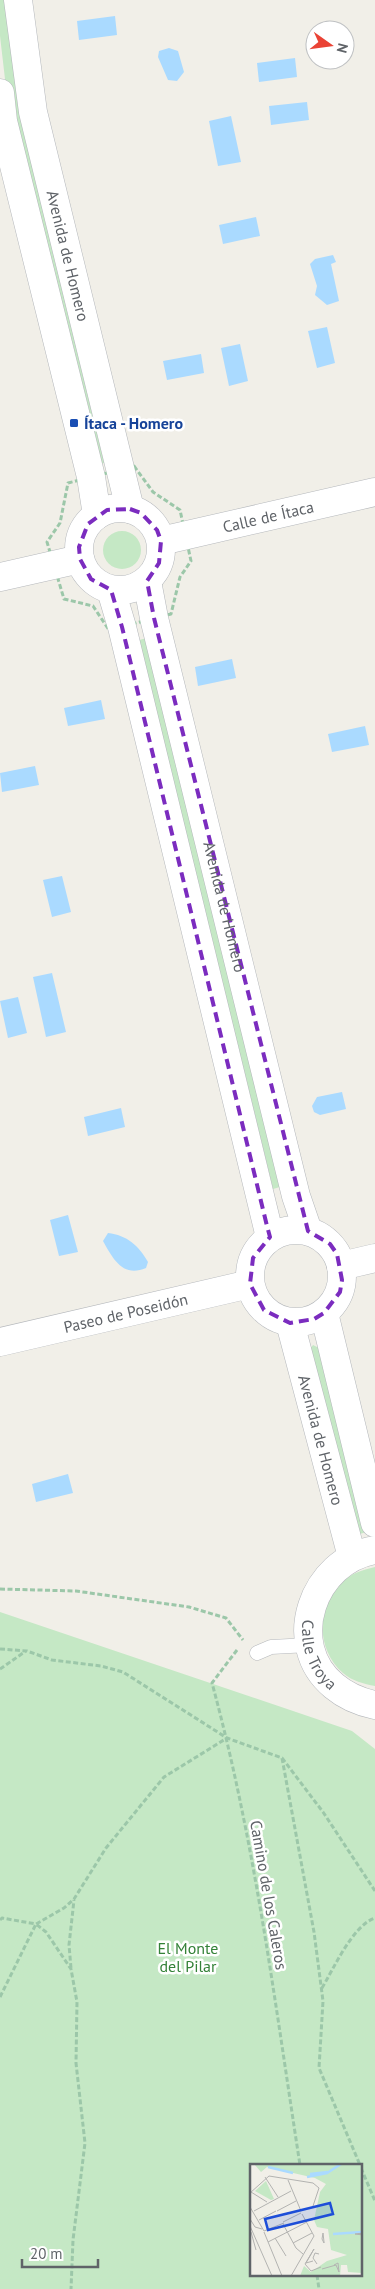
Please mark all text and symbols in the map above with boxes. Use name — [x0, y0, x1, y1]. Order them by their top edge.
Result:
north arrow — [305, 20, 355, 70]
text: N — [333, 42, 352, 55]
street label: Avenida de Homero — [43, 188, 94, 323]
place label: Ítaca - Homero — [84, 413, 183, 433]
marker: Ítaca - Homero — [68, 417, 80, 429]
street label: Calle de Ítaca — [221, 496, 316, 537]
street label: Avenida de Homero — [199, 839, 251, 974]
street label: Paseo de Poseidón — [62, 1289, 190, 1337]
street label: Avenida de Homero — [294, 1373, 348, 1507]
street label: Calle Troya — [298, 1619, 341, 1694]
street label: Camino de los Caleros — [246, 1819, 292, 1971]
park label: El Monte del Pilar — [158, 1938, 218, 1976]
inset map — [250, 2164, 362, 2276]
scale bar — [22, 2236, 99, 2268]
text: 20 m — [30, 2244, 63, 2263]

